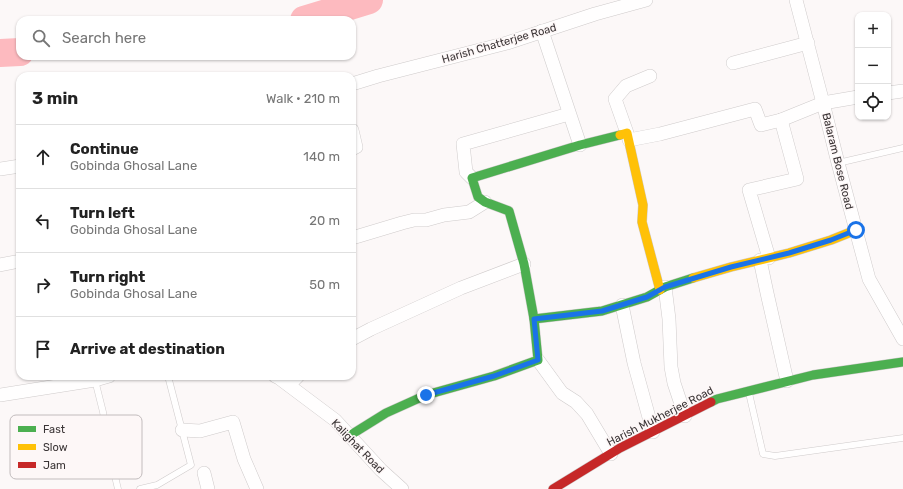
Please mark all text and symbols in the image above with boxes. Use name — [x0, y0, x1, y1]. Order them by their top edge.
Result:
map controls — [855, 12, 891, 120]
button: + — [855, 12, 891, 48]
search box — [16, 16, 356, 60]
street label: Harish Chatterjee Road — [440, 21, 558, 66]
icon: search — [30, 27, 52, 49]
text: Search here — [62, 29, 146, 47]
button: − — [855, 48, 891, 84]
button: locate — [855, 84, 891, 120]
text: 3 min — [32, 88, 78, 108]
text: Walk · 210 m — [266, 91, 340, 106]
street label: Balaram Bose Road — [819, 112, 856, 211]
text: Continue — [70, 140, 139, 158]
icon: ahead — [32, 146, 54, 168]
text: 140 m — [303, 149, 340, 164]
text: Gobinda Ghosal Lane — [70, 158, 197, 173]
text: Turn left — [70, 204, 135, 222]
icon: left — [32, 210, 54, 232]
text: 20 m — [309, 213, 340, 228]
route start — [847, 221, 865, 239]
text: Gobinda Ghosal Lane — [70, 222, 197, 237]
text: Turn right — [70, 268, 145, 286]
icon: right — [32, 274, 54, 296]
text: 50 m — [309, 277, 340, 292]
text: Gobinda Ghosal Lane — [70, 286, 197, 301]
icon: arrive — [32, 338, 54, 360]
text: Arrive at destination — [70, 340, 225, 358]
street label: Harish Mukherjee Road — [605, 384, 716, 449]
route end — [417, 386, 435, 404]
legend — [10, 415, 142, 479]
street label: Kalighat Road — [329, 417, 387, 476]
text: Fast — [43, 423, 66, 436]
text: Slow — [43, 441, 68, 454]
text: Jam — [43, 459, 66, 472]

